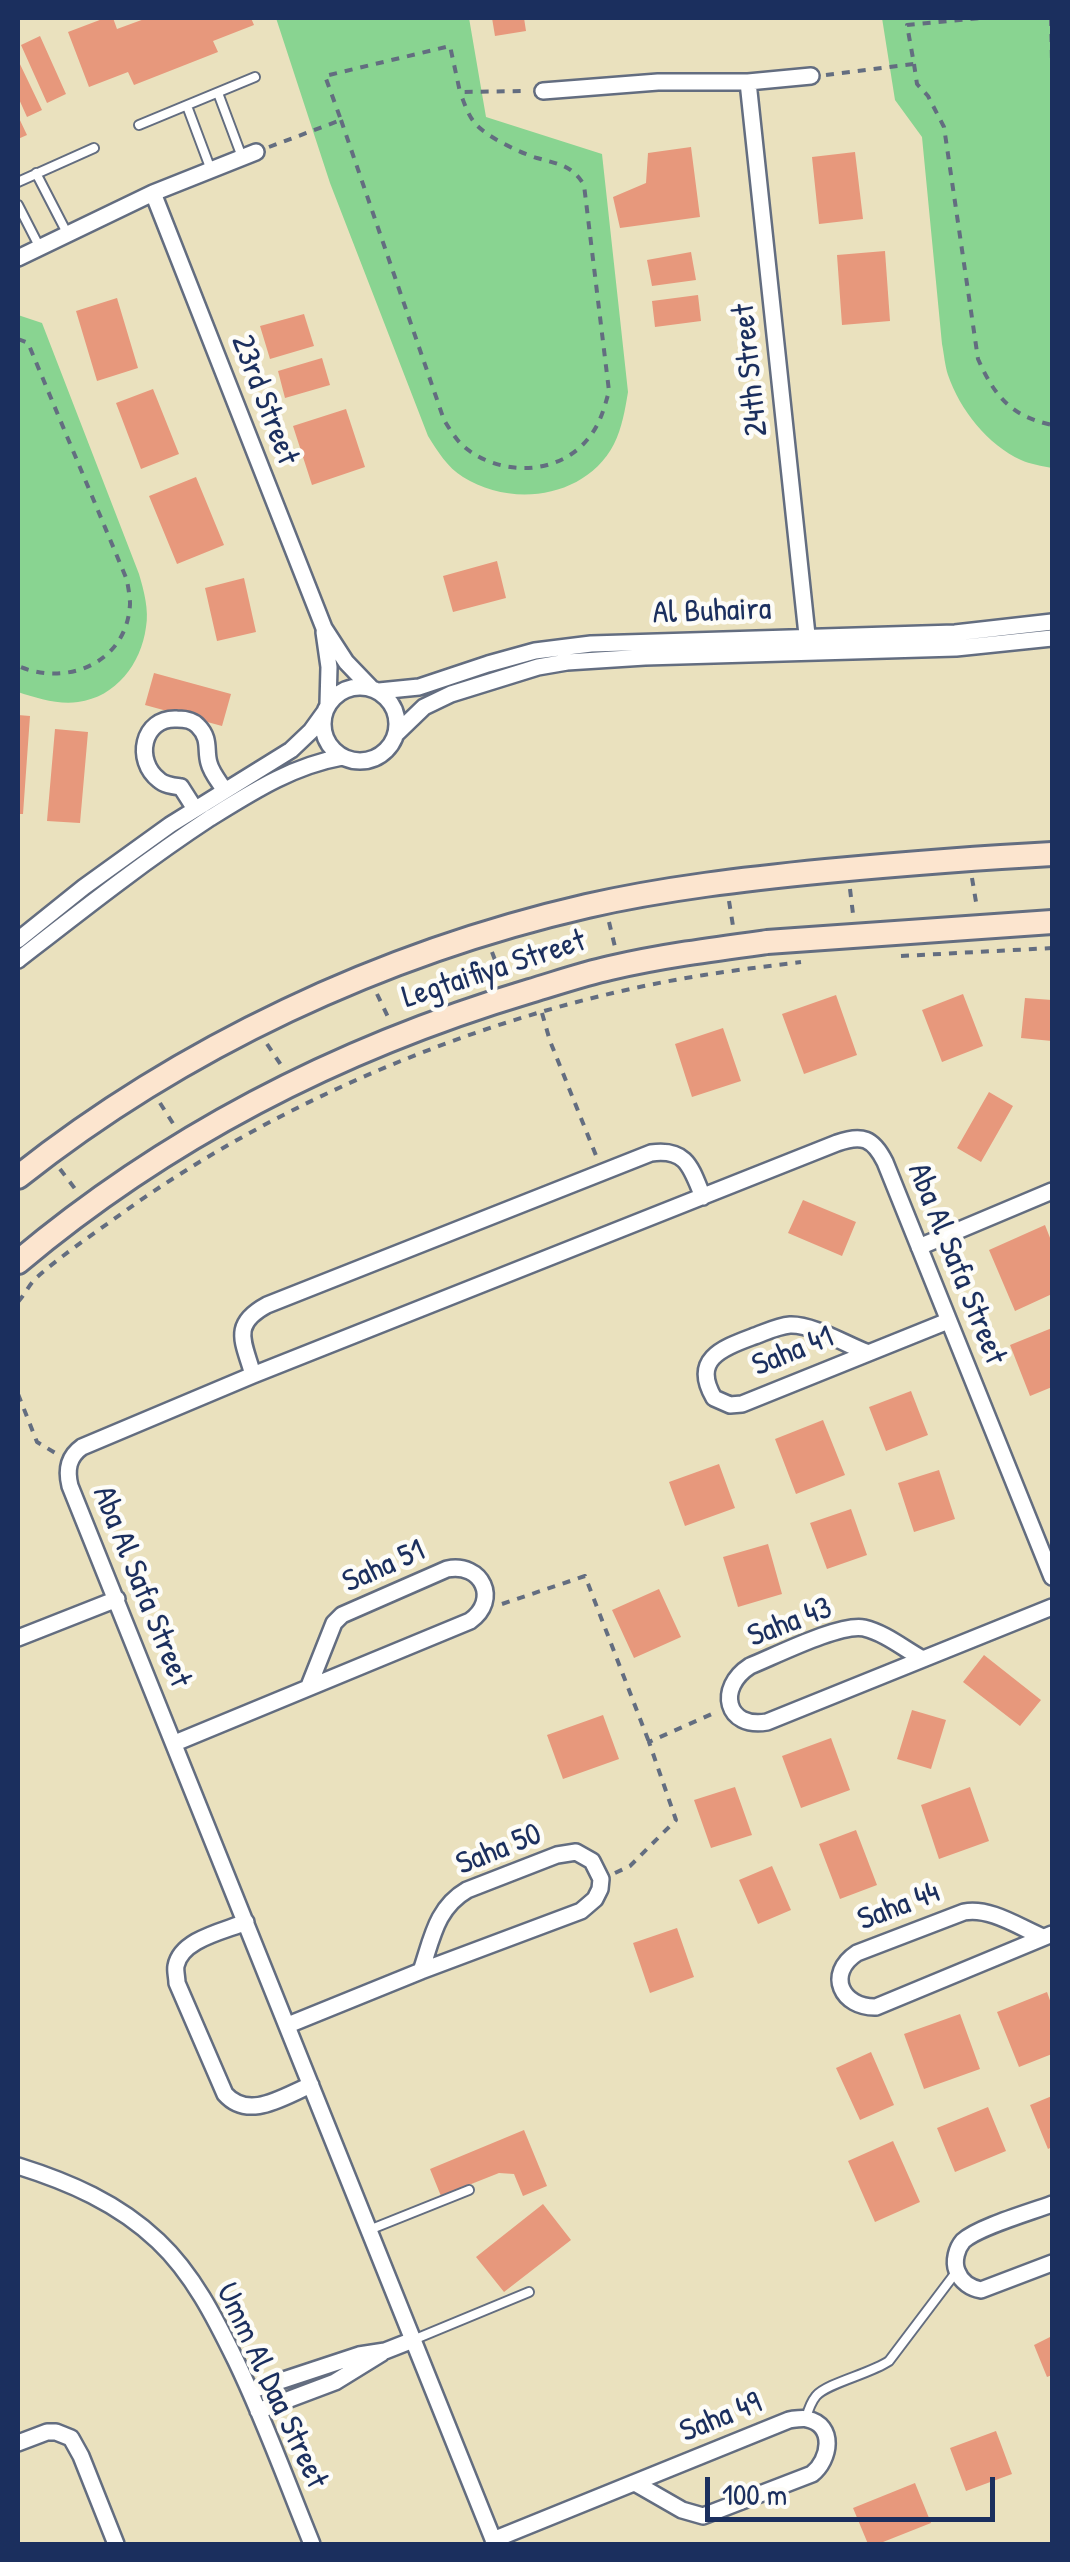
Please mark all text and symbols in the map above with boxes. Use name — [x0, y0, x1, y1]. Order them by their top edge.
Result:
street label: 24th Street — [725, 302, 777, 438]
street label: 23rd Street — [222, 330, 306, 470]
street label: Al Buhaira — [652, 591, 772, 633]
street label: Legtaifiya Street — [398, 922, 590, 1018]
street label: Aba Al Safa Street — [898, 1158, 1014, 1370]
street label: Saha 41 — [747, 1318, 839, 1386]
street label: Aba Al Safa Street — [83, 1481, 199, 1693]
street label: Saha 51 — [337, 1532, 431, 1602]
street label: Saha 43 — [743, 1590, 837, 1656]
street label: Saha 50 — [451, 1816, 547, 1884]
street label: Saha 44 — [853, 1874, 945, 1940]
street label: Umm Al Daa Street — [207, 2277, 335, 2495]
street label: Saha 49 — [675, 2384, 767, 2452]
scale bar — [710, 2457, 1000, 2519]
text: 100 m — [722, 2474, 787, 2514]

